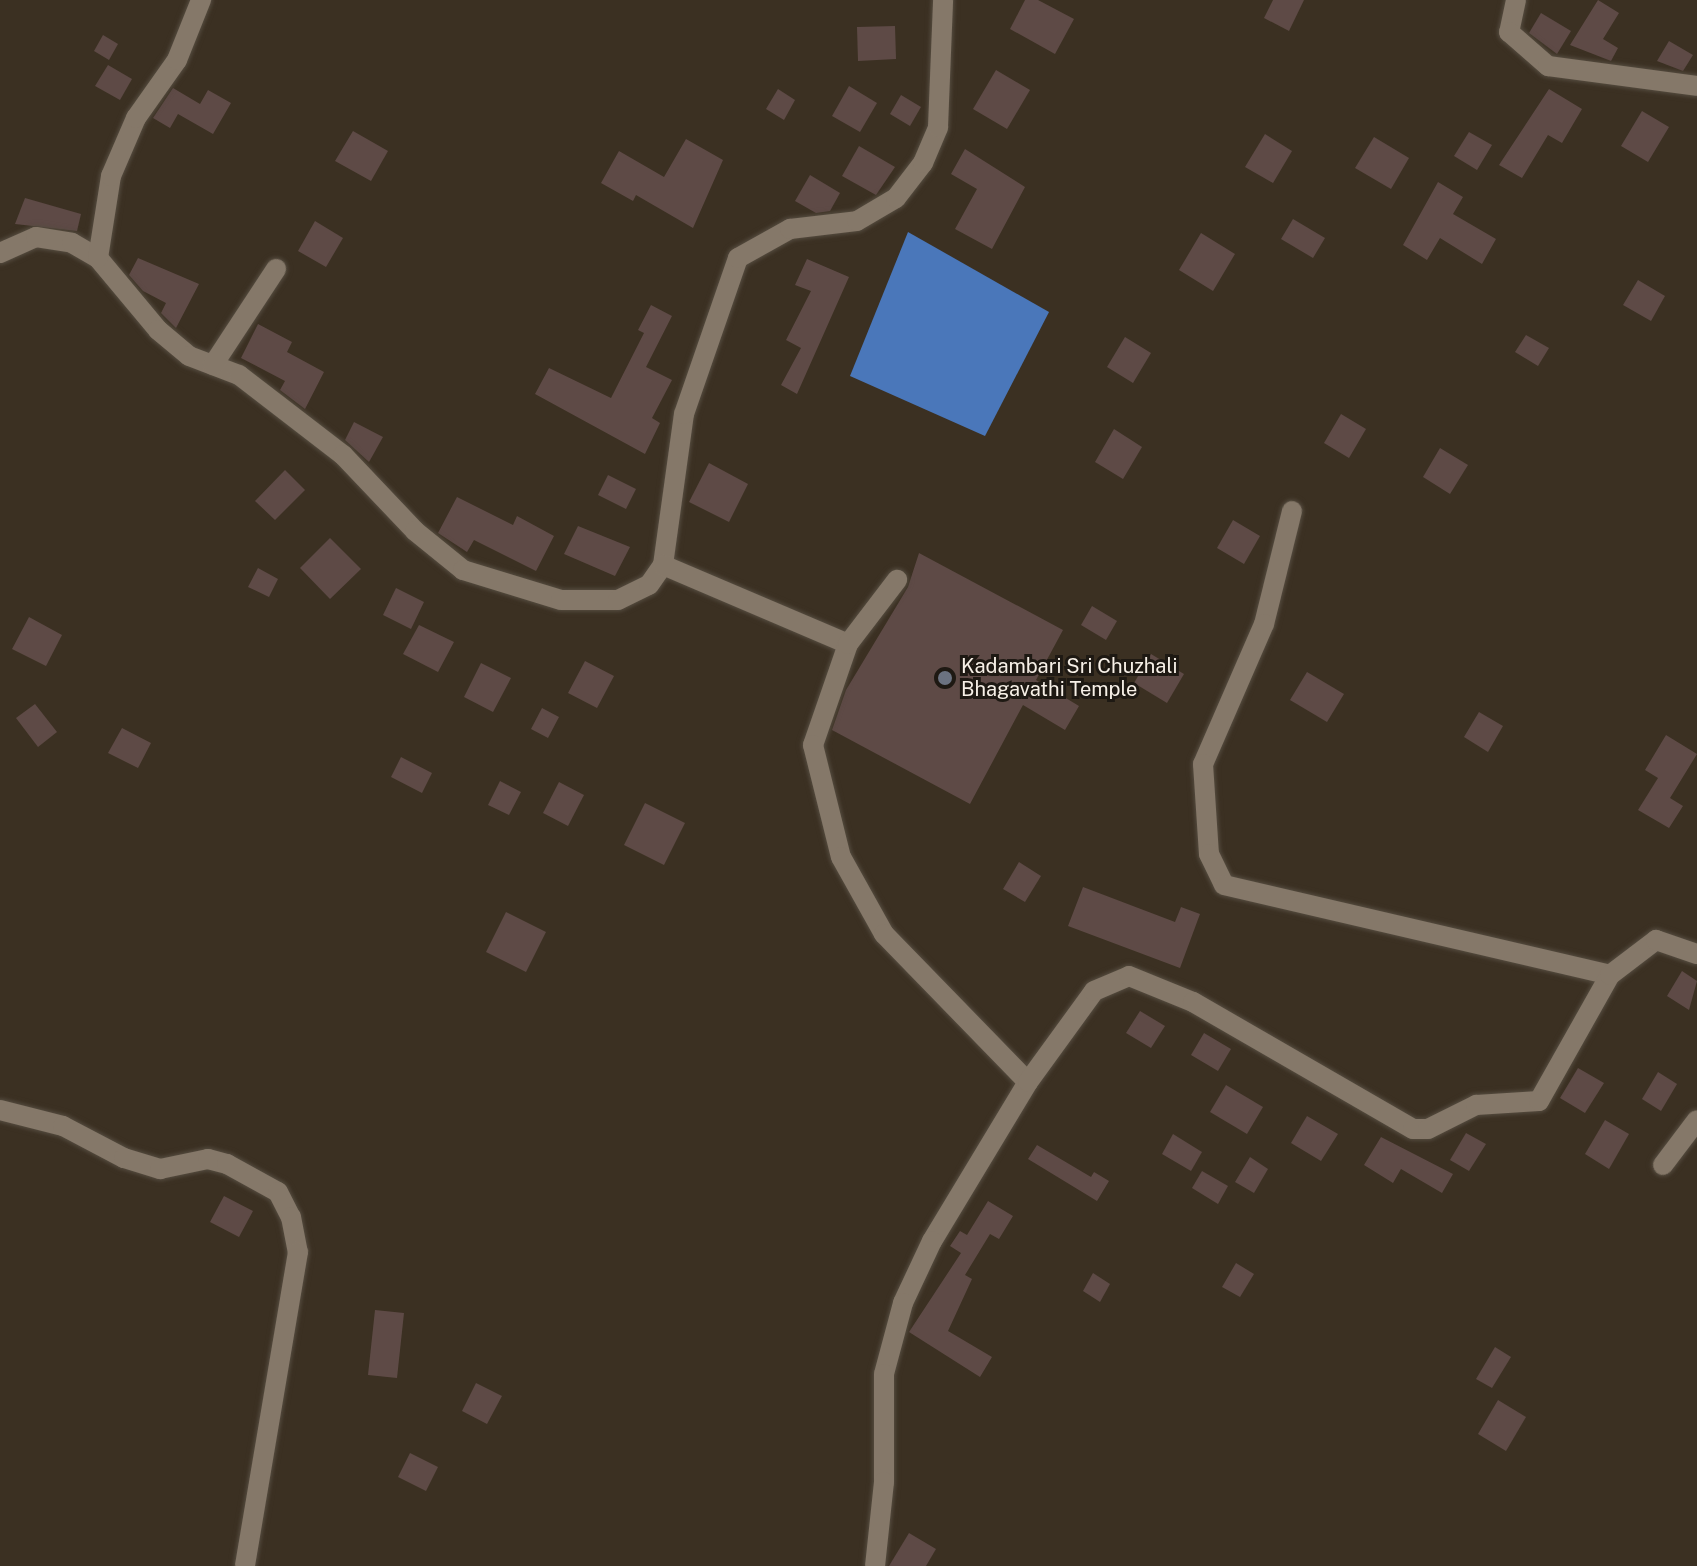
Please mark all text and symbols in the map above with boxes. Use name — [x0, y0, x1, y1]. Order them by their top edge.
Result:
place label: Kadambari Sri Chuzhali Bhagavathi Temple — [961, 654, 1177, 701]
marker: Kadambari Sri Chuzhali Bhagavathi Temple — [936, 669, 954, 687]

